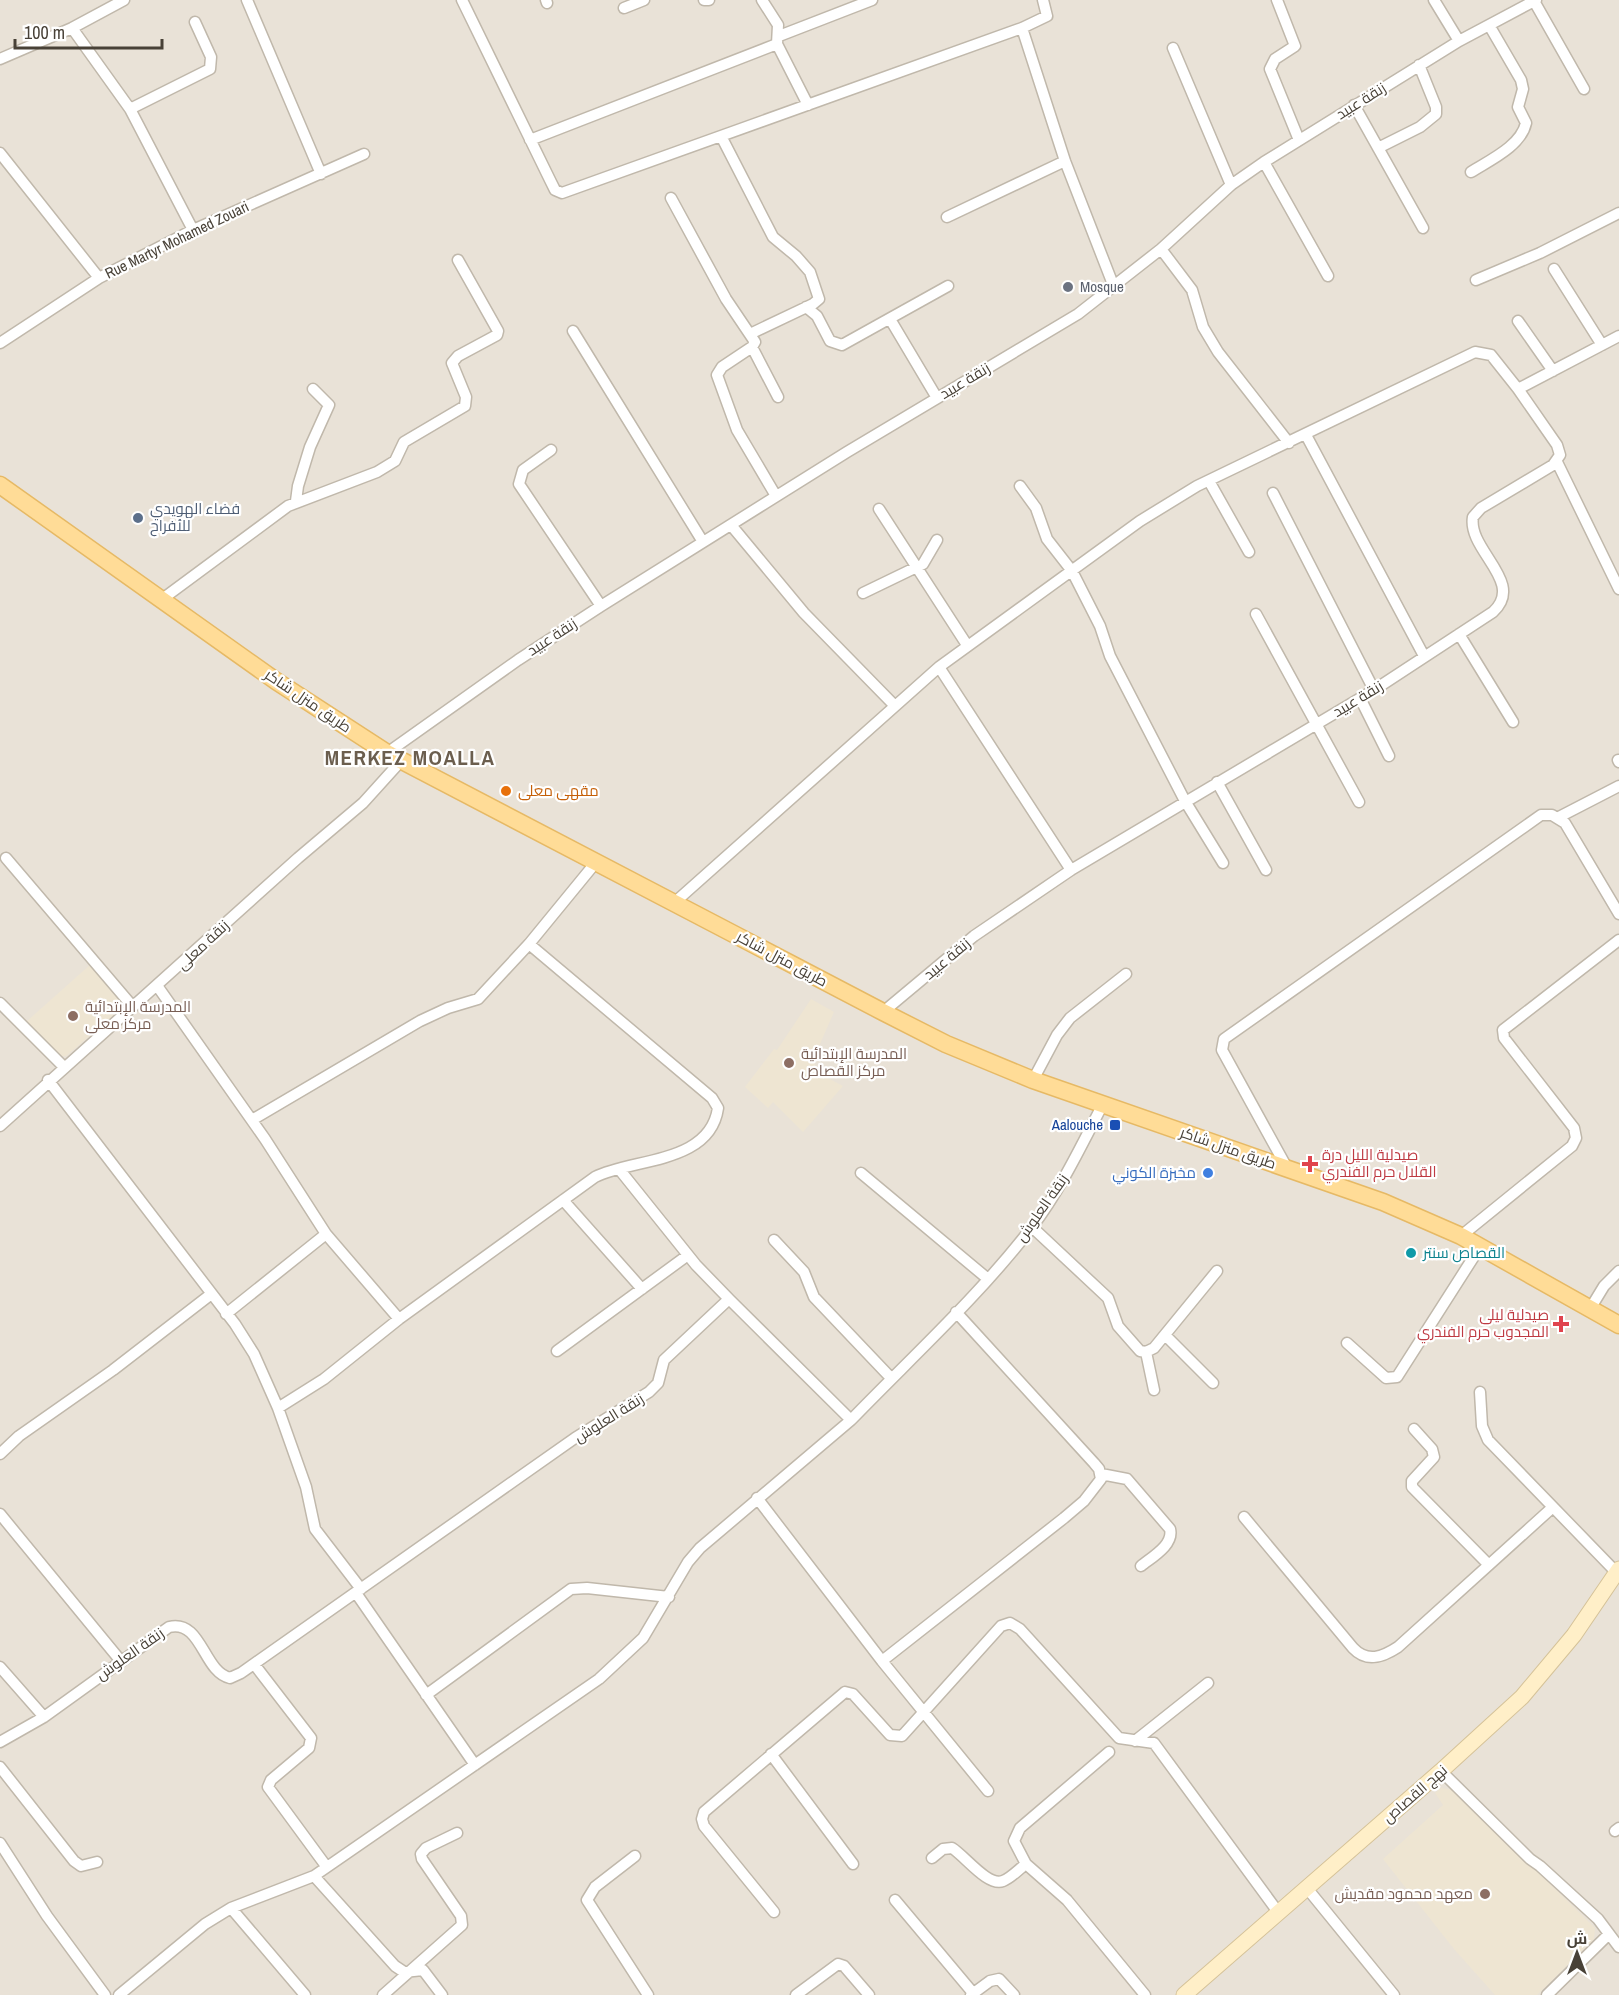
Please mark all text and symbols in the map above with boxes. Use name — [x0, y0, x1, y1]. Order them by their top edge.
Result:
scale bar — [15, 12, 162, 50]
text: 100 m — [24, 20, 65, 45]
street label: زنقة عبيد — [1332, 77, 1390, 124]
street label: Rue Martyr Mohamed Zouari — [101, 196, 252, 284]
place label: Mosque — [1080, 276, 1124, 297]
marker: Mosque — [1061, 280, 1075, 294]
street label: زنقة عبيد — [936, 357, 994, 404]
place label: فضاء الهويدي للأفراح — [150, 498, 240, 537]
marker: فضاء الهويدي للأفراح — [131, 511, 145, 525]
street label: زنقة عبيد — [523, 613, 581, 660]
street label: طريق منزل شاكر — [260, 663, 356, 737]
street label: زنقة عبيد — [1329, 675, 1387, 722]
district label: MERKEZ MOALLA — [325, 743, 495, 772]
place label: مقهى معلى — [518, 780, 599, 801]
marker: مقهى معلى — [499, 784, 513, 798]
street label: زنقة معلى — [172, 915, 233, 974]
street label: طريق منزل شاكر — [732, 925, 831, 991]
street label: زنقة عبيد — [919, 933, 975, 984]
place label: المدرسة الإبتدائية مركز معلى — [85, 996, 191, 1034]
marker: المدرسة الإبتدائية مركز معلى — [66, 1009, 80, 1023]
place label: المدرسة الإبتدائية مركز القصاص — [801, 1043, 907, 1081]
marker: المدرسة الإبتدائية مركز القصاص — [782, 1056, 796, 1070]
place label: Aalouche — [1051, 1114, 1103, 1135]
marker: Aalouche — [1108, 1118, 1122, 1132]
street label: طريق منزل شاكر — [1176, 1121, 1279, 1174]
place label: صيدلية الليل درة القلال حرم الفندري — [1322, 1144, 1436, 1184]
marker: صيدلية الليل درة القلال حرم الفندري — [1303, 1157, 1317, 1171]
place label: مخبزة الكوني — [1112, 1162, 1196, 1185]
marker: مخبزة الكوني — [1201, 1166, 1215, 1180]
street label: زنقة العلوش — [1010, 1169, 1073, 1246]
place label: القصاص سنتر — [1422, 1242, 1505, 1263]
marker: القصاص سنتر — [1404, 1246, 1418, 1260]
place label: صيدلية ليلى المجدوب حرم الفندري — [1417, 1304, 1549, 1344]
marker: صيدلية ليلى المجدوب حرم الفندري — [1554, 1317, 1568, 1331]
street label: زنقة العلوش — [570, 1388, 648, 1447]
street label: زنقة العلوش — [91, 1622, 168, 1685]
street label: نهج القصاص — [1378, 1760, 1452, 1828]
place label: معهد محمود مقديش — [1334, 1883, 1473, 1904]
marker: معهد محمود مقديش — [1478, 1887, 1492, 1901]
north arrow — [1547, 1923, 1607, 1983]
text: ش — [1567, 1927, 1587, 1949]

